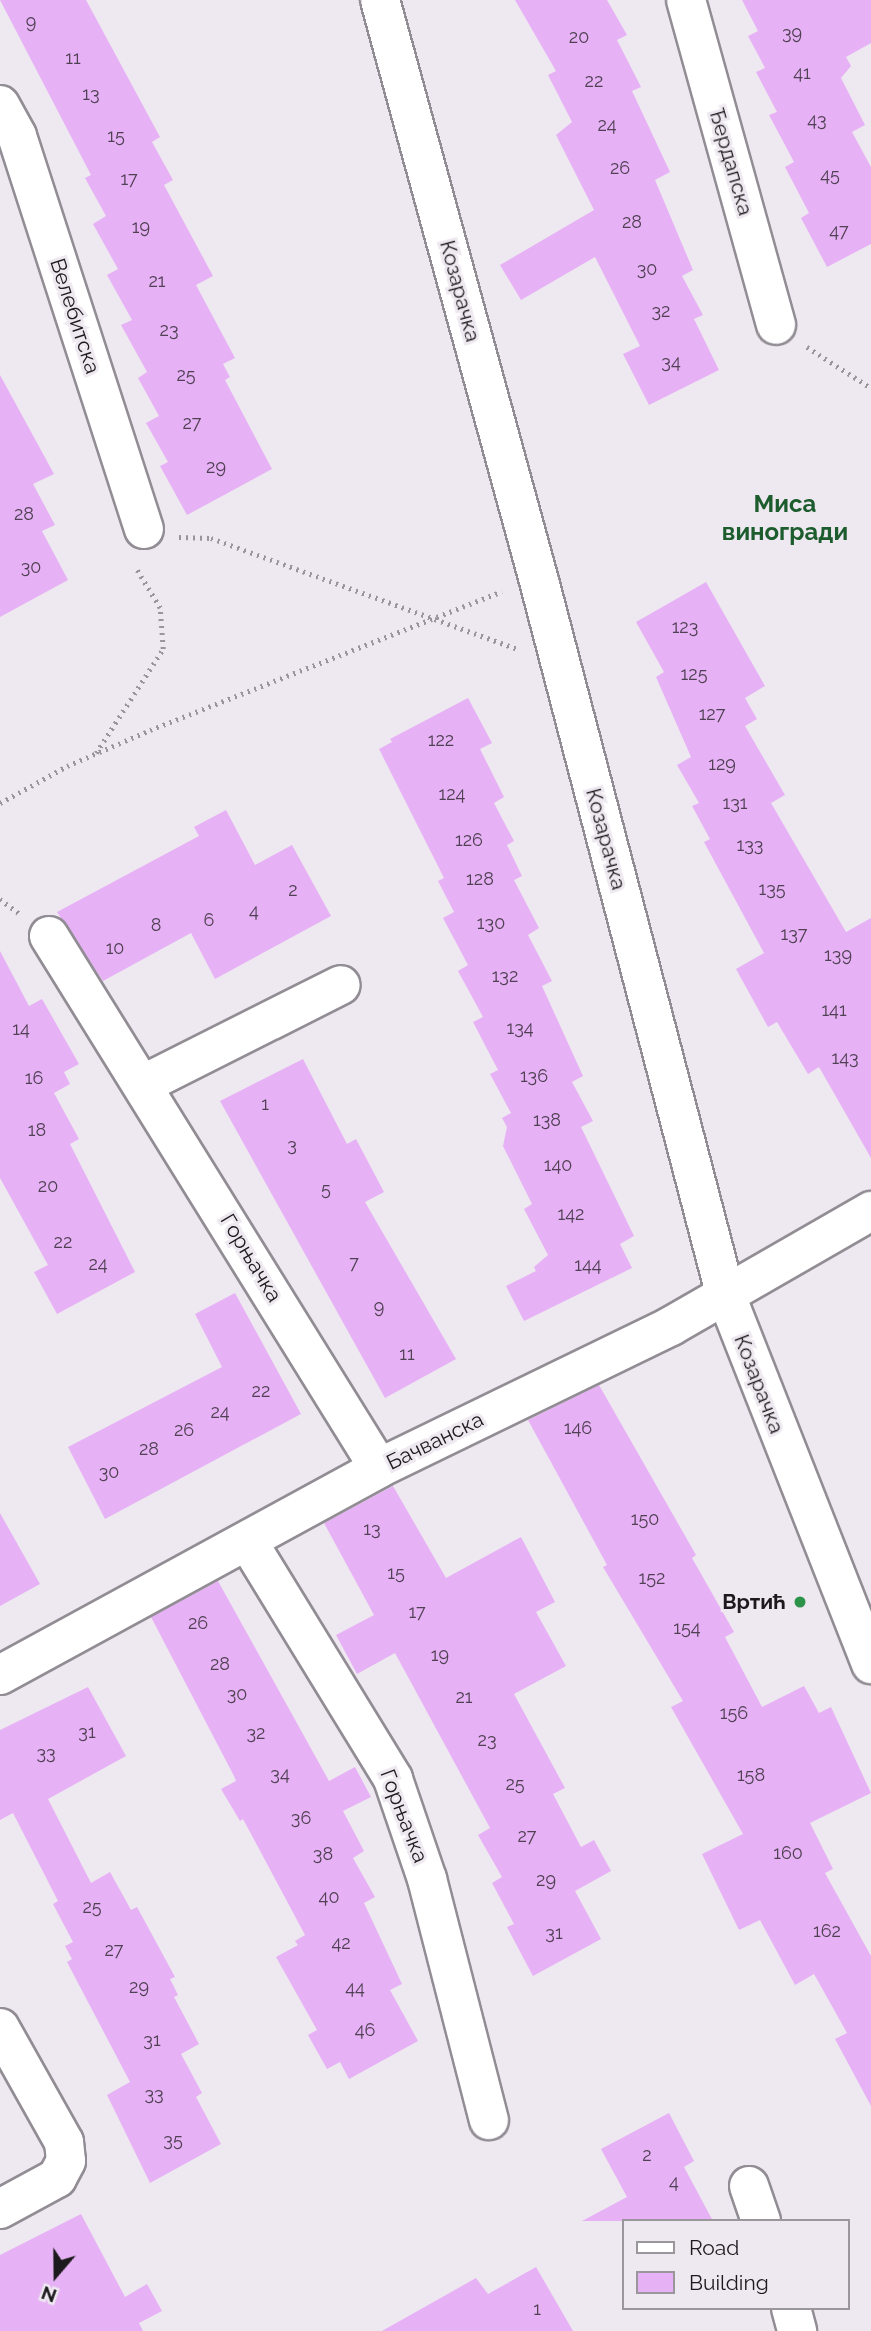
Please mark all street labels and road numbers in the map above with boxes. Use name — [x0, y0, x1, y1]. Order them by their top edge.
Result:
street label: Ђердапска — [704, 106, 758, 218]
street label: Козарачка — [434, 238, 486, 344]
street label: Велебитска — [45, 255, 105, 377]
street label: Козарачка — [580, 786, 632, 892]
street label: Горњачка — [215, 1210, 287, 1306]
street label: Козарачка — [729, 1331, 789, 1437]
street label: Бачванска — [382, 1407, 488, 1475]
street label: Горњачка — [375, 1766, 433, 1866]

